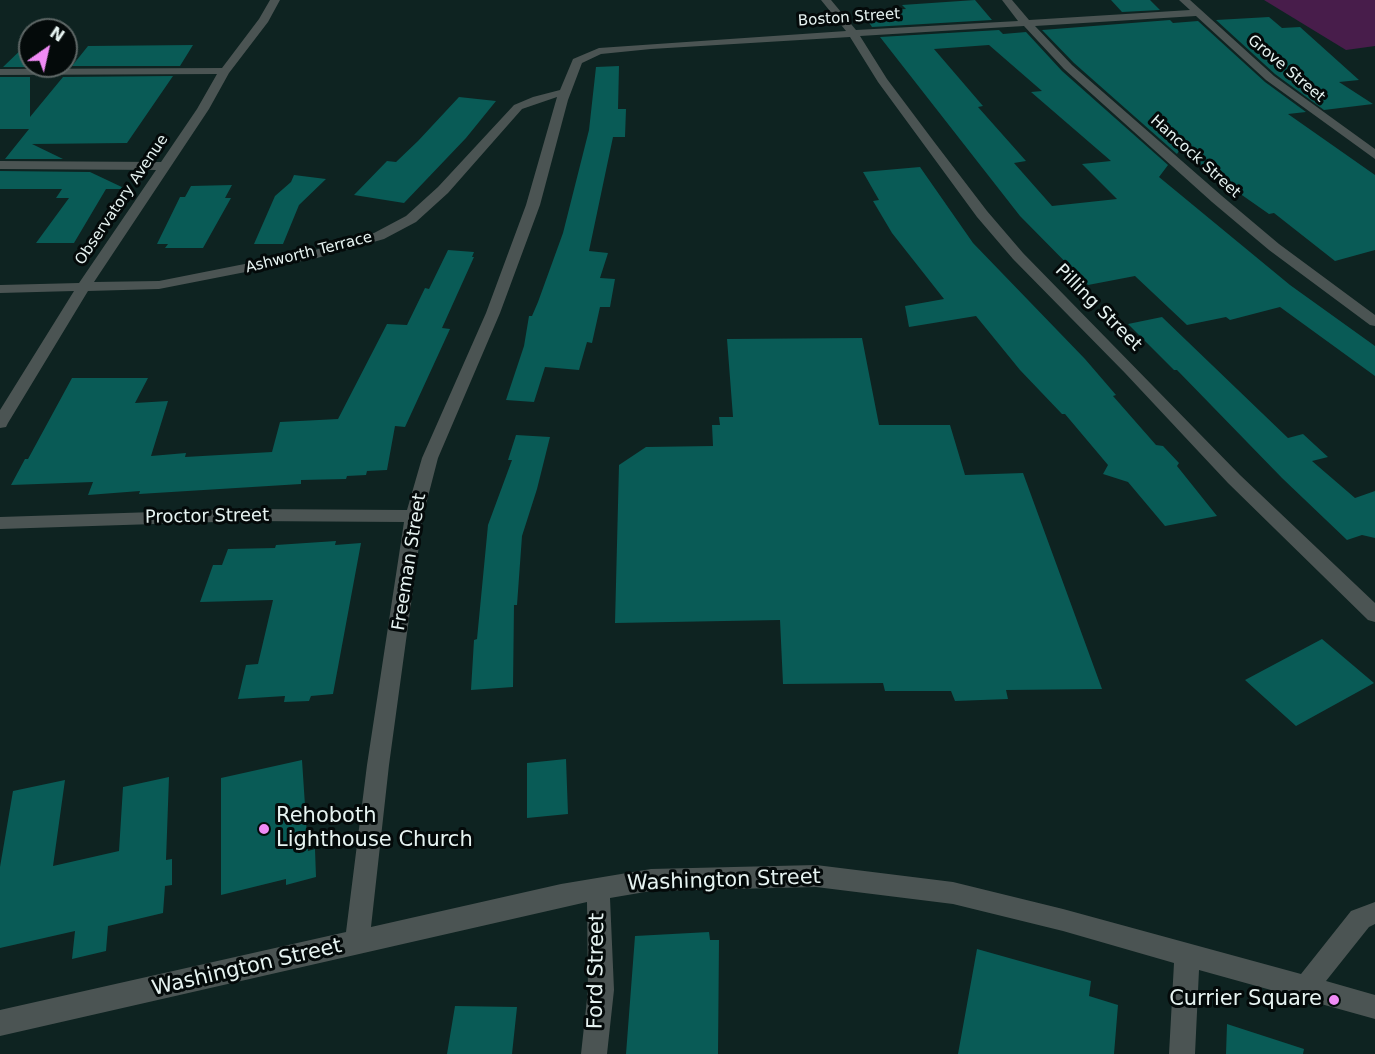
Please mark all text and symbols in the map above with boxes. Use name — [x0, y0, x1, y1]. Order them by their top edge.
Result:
street label: Boston Street — [797, 5, 901, 31]
north arrow — [18, 18, 78, 78]
text: N — [46, 23, 68, 46]
street label: Grove Street — [1244, 32, 1328, 106]
street label: Hancock Street — [1146, 112, 1244, 202]
street label: Observatory Avenue — [72, 131, 172, 269]
street label: Ashworth Terrace — [244, 229, 374, 277]
street label: Pilling Street — [1050, 260, 1146, 356]
street label: Freeman Street — [388, 492, 432, 632]
street label: Proctor Street — [145, 505, 269, 529]
place label: Rehoboth Lighthouse Church — [276, 804, 473, 854]
marker: Rehoboth Lighthouse Church — [257, 822, 271, 836]
street label: Washington Street — [627, 865, 821, 897]
street label: Ford Street — [583, 913, 611, 1029]
street label: Washington Street — [150, 934, 344, 1002]
place label: Currier Square — [1169, 987, 1322, 1013]
marker: Currier Square — [1327, 993, 1341, 1007]

